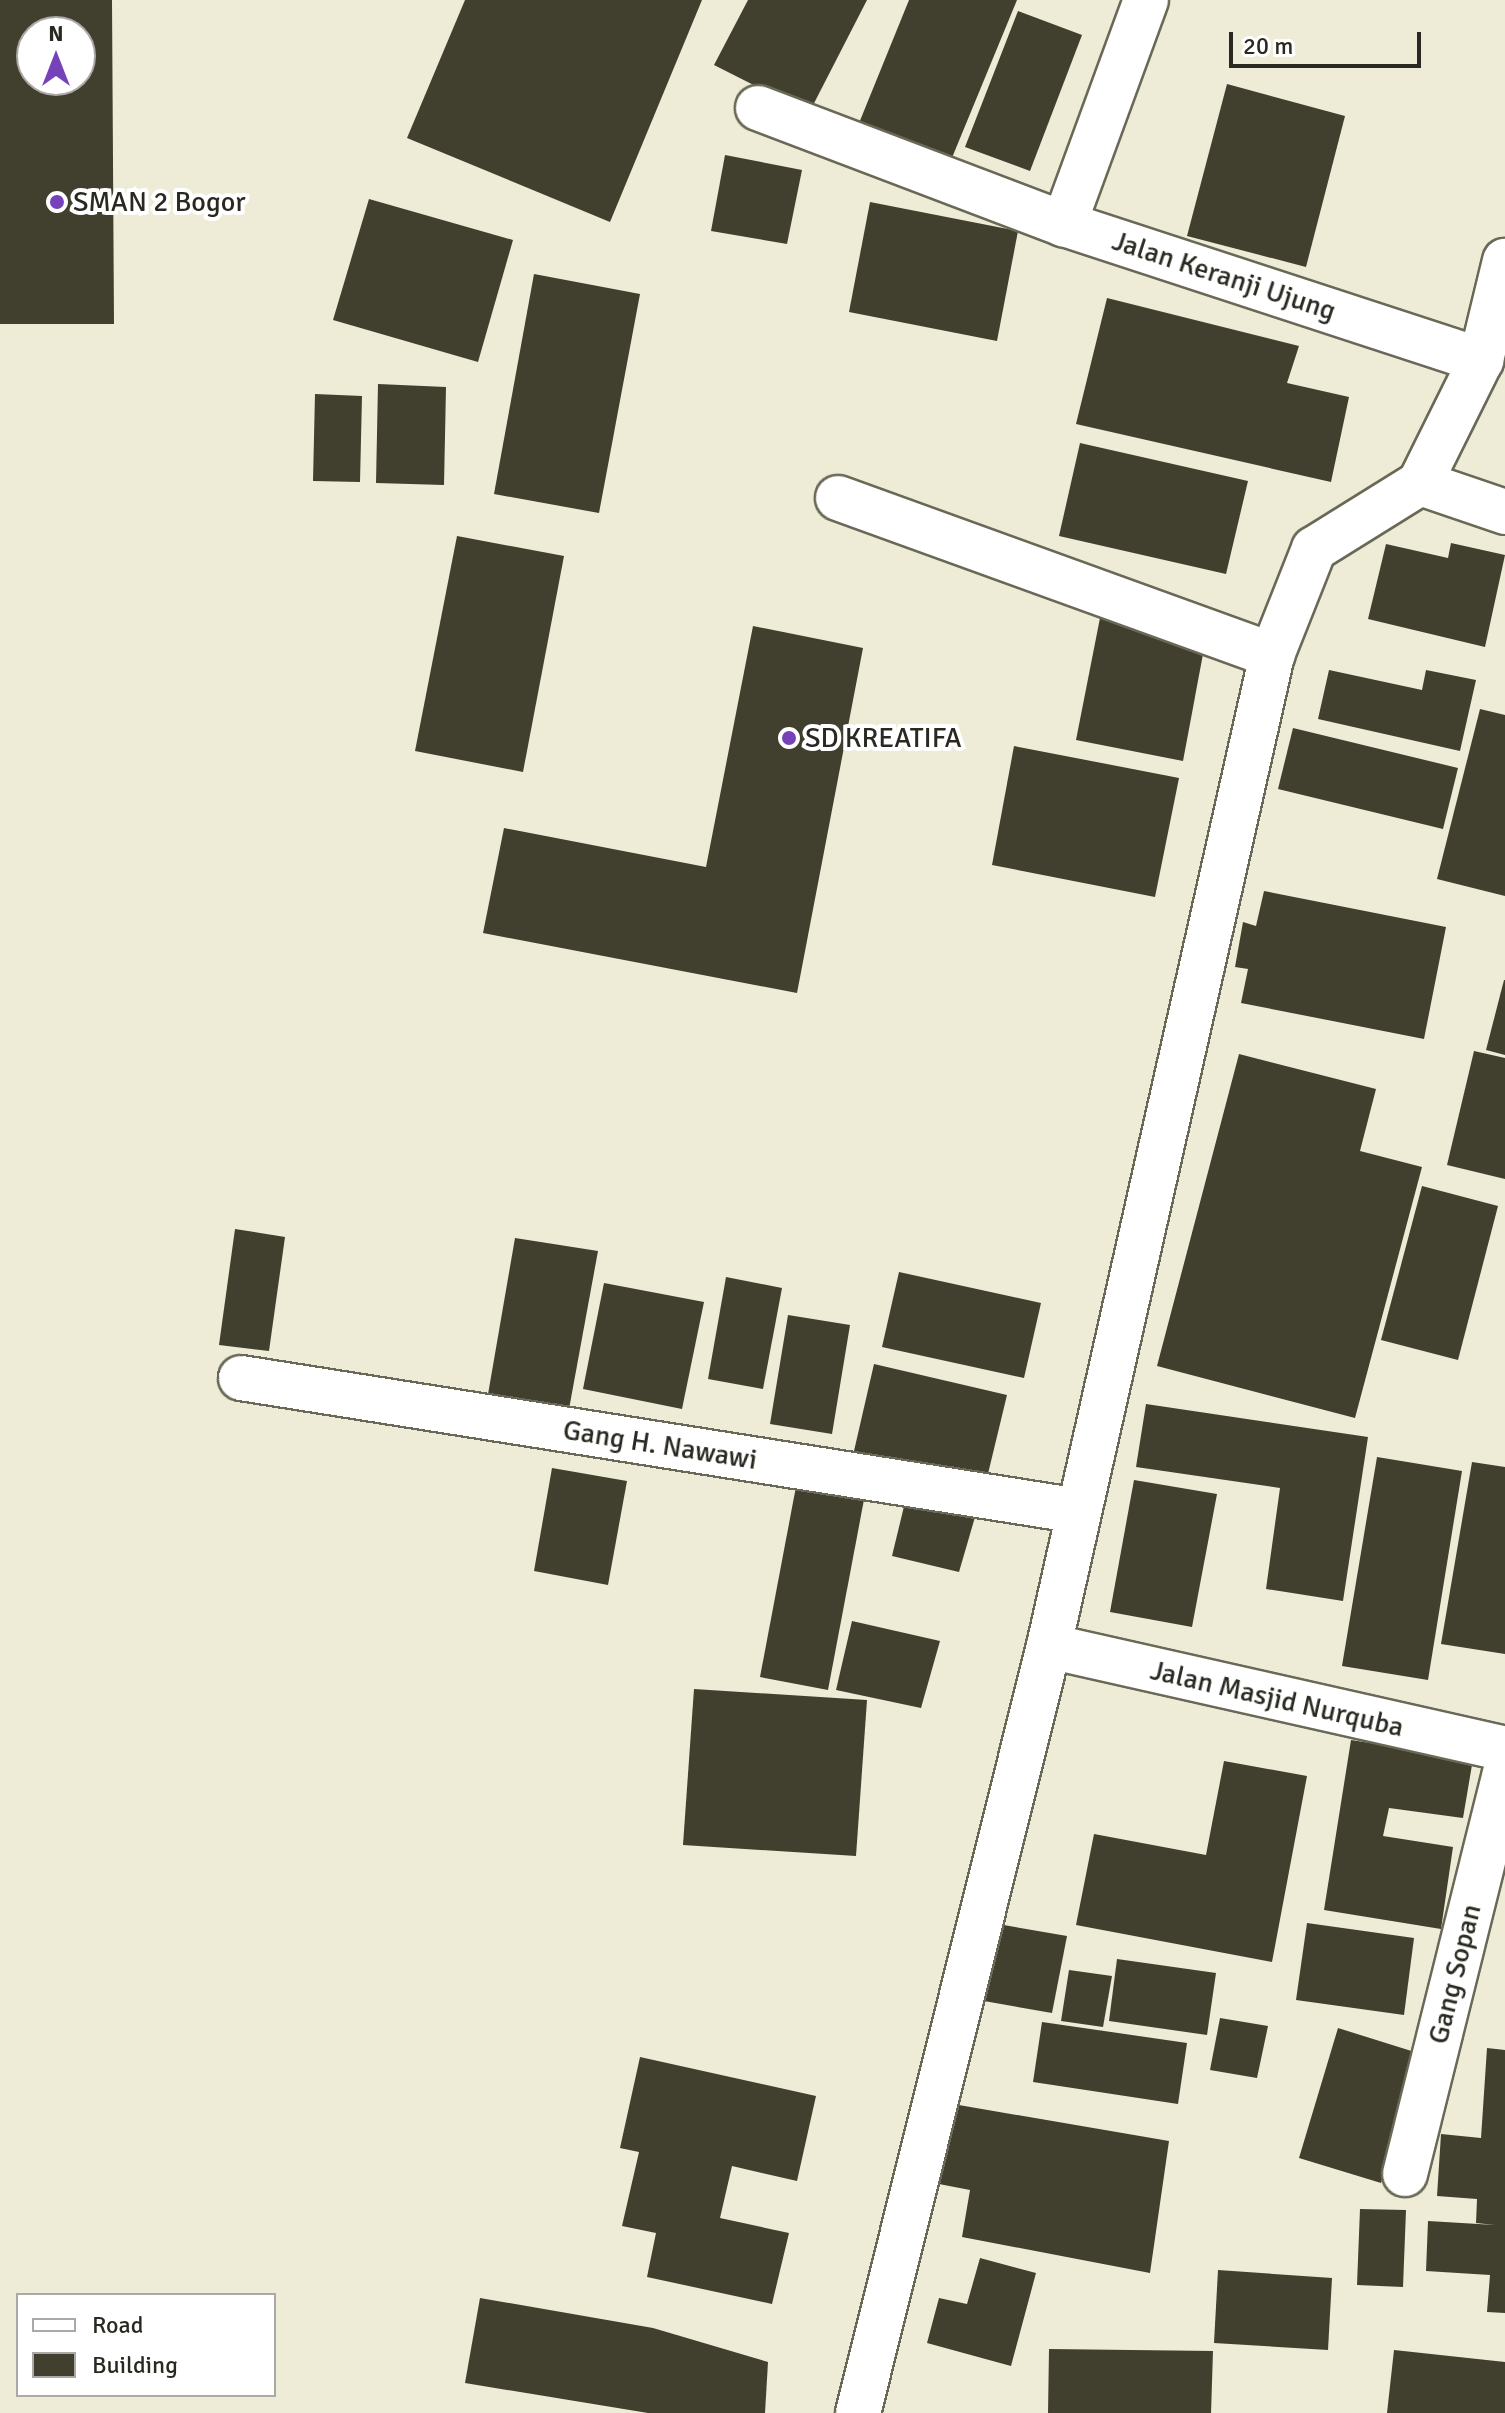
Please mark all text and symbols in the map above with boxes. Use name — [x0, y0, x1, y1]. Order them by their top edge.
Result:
north arrow — [16, 16, 96, 96]
scale bar — [1233, 16, 1425, 66]
text: N — [48, 20, 64, 47]
text: 20 m — [1243, 31, 1293, 61]
place label: SMAN 2 Bogor — [73, 185, 246, 219]
marker: SMAN 2 Bogor — [48, 193, 66, 211]
street label: Jalan Keranji Ujung — [1108, 224, 1340, 328]
place label: SD KREATIFA — [805, 721, 962, 755]
marker: SD KREATIFA — [780, 729, 798, 747]
street label: Gang H. Nawawi — [561, 1413, 759, 1477]
street label: Jalan Masjid Nurquba — [1147, 1654, 1407, 1744]
street label: Gang Sopan — [1421, 1901, 1489, 2047]
legend — [16, 2293, 276, 2397]
text: Road — [92, 2310, 143, 2340]
text: Building — [92, 2350, 178, 2380]

